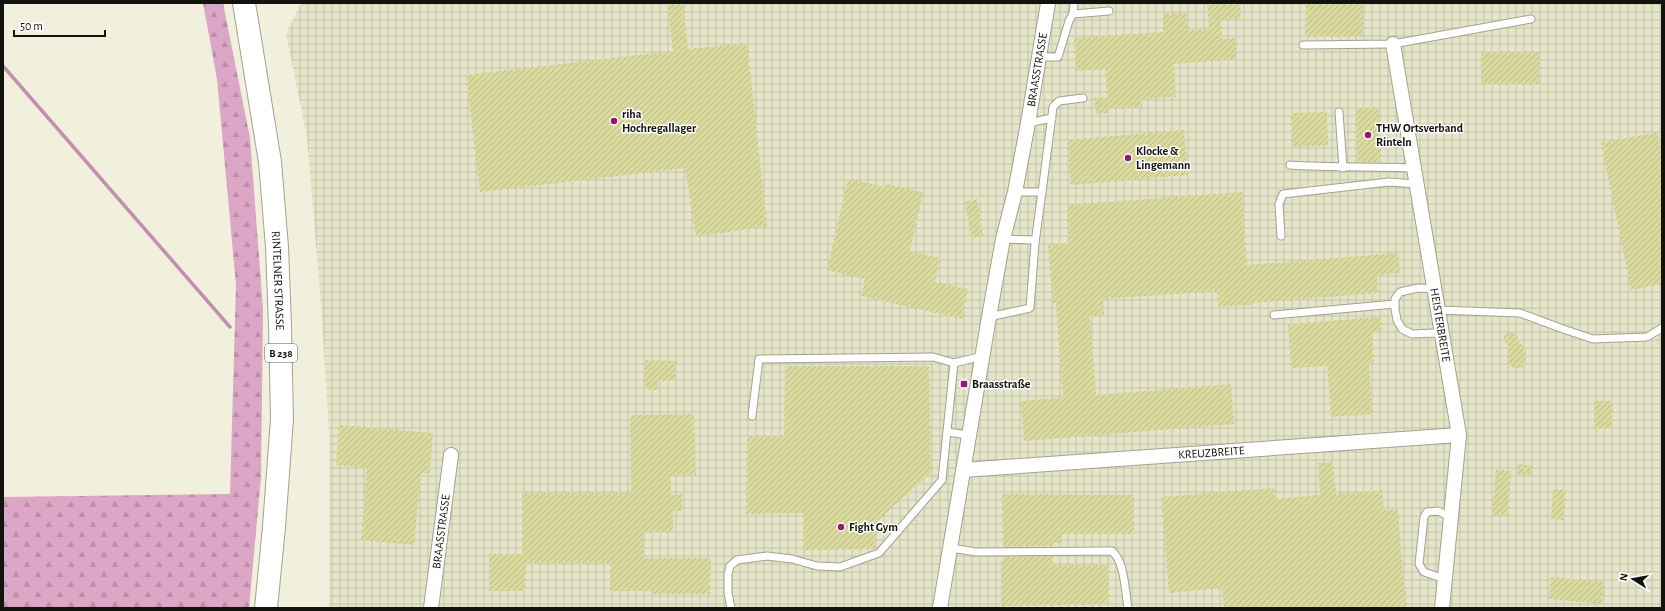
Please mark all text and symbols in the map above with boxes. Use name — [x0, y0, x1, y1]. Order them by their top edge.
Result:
scale bar — [14, 12, 105, 38]
text: 50 m — [20, 20, 43, 32]
street label: BRAASSTRASSE — [1025, 32, 1049, 108]
place label: riha Hochregallager — [622, 108, 697, 134]
marker: riha Hochregallager — [609, 116, 619, 126]
place label: THW Ortsverband Rinteln — [1376, 122, 1464, 148]
marker: THW Ortsverband Rinteln — [1363, 130, 1373, 140]
place label: Klocke & Lingemann — [1136, 145, 1190, 171]
marker: Klocke & Lingemann — [1123, 153, 1133, 163]
street label: RINTELNER STRASSE — [270, 230, 286, 331]
street label: HEISTERBREITE — [1428, 287, 1453, 363]
road number: B 238 — [265, 344, 297, 362]
place label: Braasstraße — [972, 378, 1031, 390]
marker: Braasstraße — [959, 379, 969, 389]
street label: KREUZBREITE — [1178, 444, 1245, 461]
street label: BRAASSTRASSE — [430, 494, 452, 570]
place label: Fight Gym — [849, 521, 898, 534]
marker: Fight Gym — [836, 522, 846, 532]
north arrow — [1613, 559, 1653, 599]
text: N — [1618, 572, 1630, 582]

